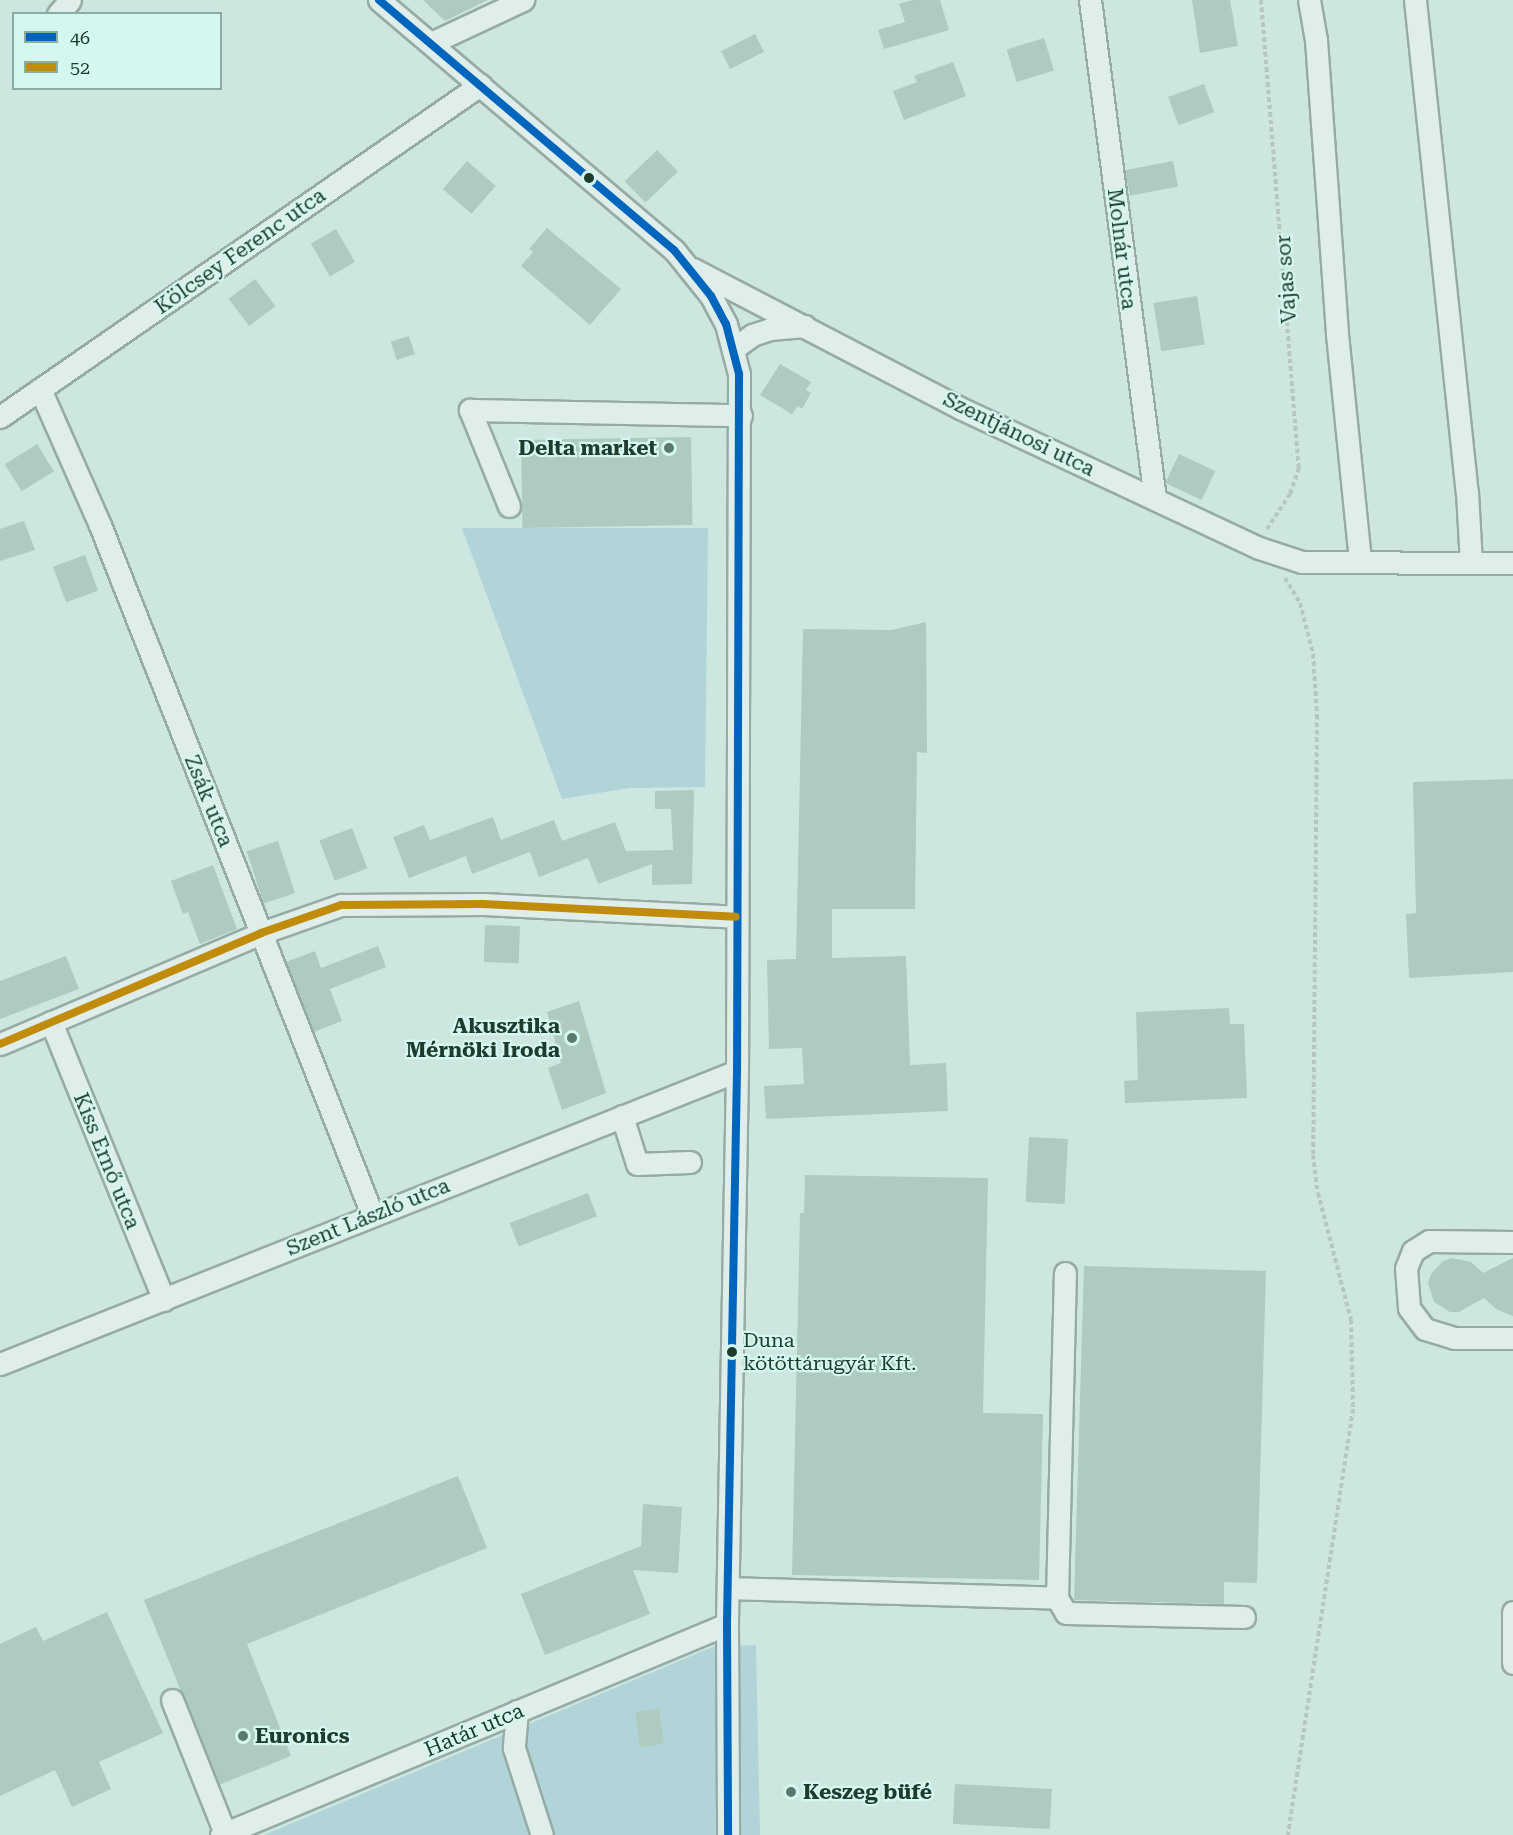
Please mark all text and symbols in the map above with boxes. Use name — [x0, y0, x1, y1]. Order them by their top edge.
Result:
legend — [12, 12, 222, 90]
text: 46 — [70, 27, 90, 48]
text: 52 — [70, 57, 90, 78]
unlabelled marker — [583, 172, 595, 184]
street label: Kölcsey Ferenc utca — [150, 183, 330, 319]
street label: Molnár utca — [1102, 187, 1142, 311]
street label: Vajas sor — [1270, 234, 1302, 324]
street label: Szentjánosi utca — [939, 386, 1099, 482]
place label: Delta market — [518, 435, 657, 461]
marker: Delta market — [662, 441, 676, 455]
street label: Zsák utca — [179, 751, 239, 851]
place label: Akusztika Mérnöki Iroda — [406, 1013, 560, 1063]
marker: Akusztika Mérnöki Iroda — [565, 1031, 579, 1045]
street label: Kiss Ernő utca — [68, 1089, 146, 1233]
street label: Szent László utca — [283, 1173, 453, 1261]
place label: Duna kötöttárugyár Kft. — [743, 1328, 916, 1375]
marker: Duna kötöttárugyár Kft. — [726, 1346, 738, 1358]
street label: Határ utca — [421, 1698, 527, 1762]
place label: Euronics — [255, 1723, 350, 1749]
marker: Euronics — [236, 1729, 250, 1743]
place label: Keszeg büfé — [803, 1779, 932, 1805]
marker: Keszeg büfé — [784, 1785, 798, 1799]

